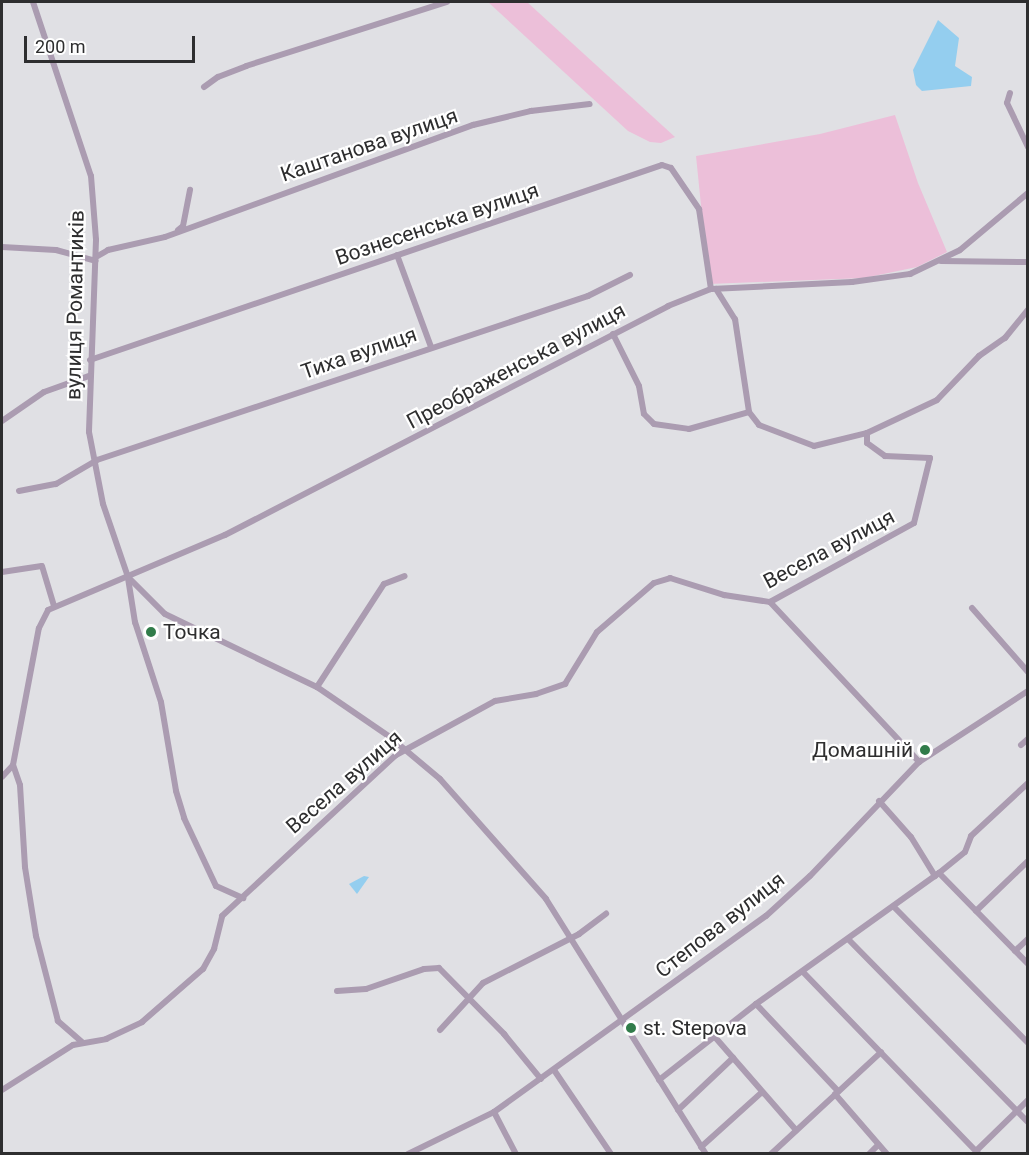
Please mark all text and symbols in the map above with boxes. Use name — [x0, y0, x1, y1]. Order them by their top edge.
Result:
scale bar — [27, 24, 198, 62]
text: 200 m — [35, 36, 86, 57]
street label: Каштанова вулиця — [277, 103, 461, 187]
street label: Вознесенська вулиця — [332, 177, 542, 271]
street label: вулиця Романтиків — [61, 210, 89, 400]
street label: Преображенська вулиця — [402, 298, 630, 434]
street label: Тиха вулиця — [298, 321, 420, 385]
street label: Весела вулиця — [759, 504, 899, 594]
place label: Точка — [163, 619, 221, 645]
marker: Точка — [144, 625, 158, 639]
street label: Весела вулиця — [281, 725, 407, 839]
place label: Домашній — [812, 737, 913, 763]
marker: Домашній — [918, 743, 932, 757]
street label: Степова вулиця — [651, 867, 789, 983]
place label: st. Stepova — [643, 1015, 747, 1041]
marker: st. Stepova — [624, 1021, 638, 1035]

